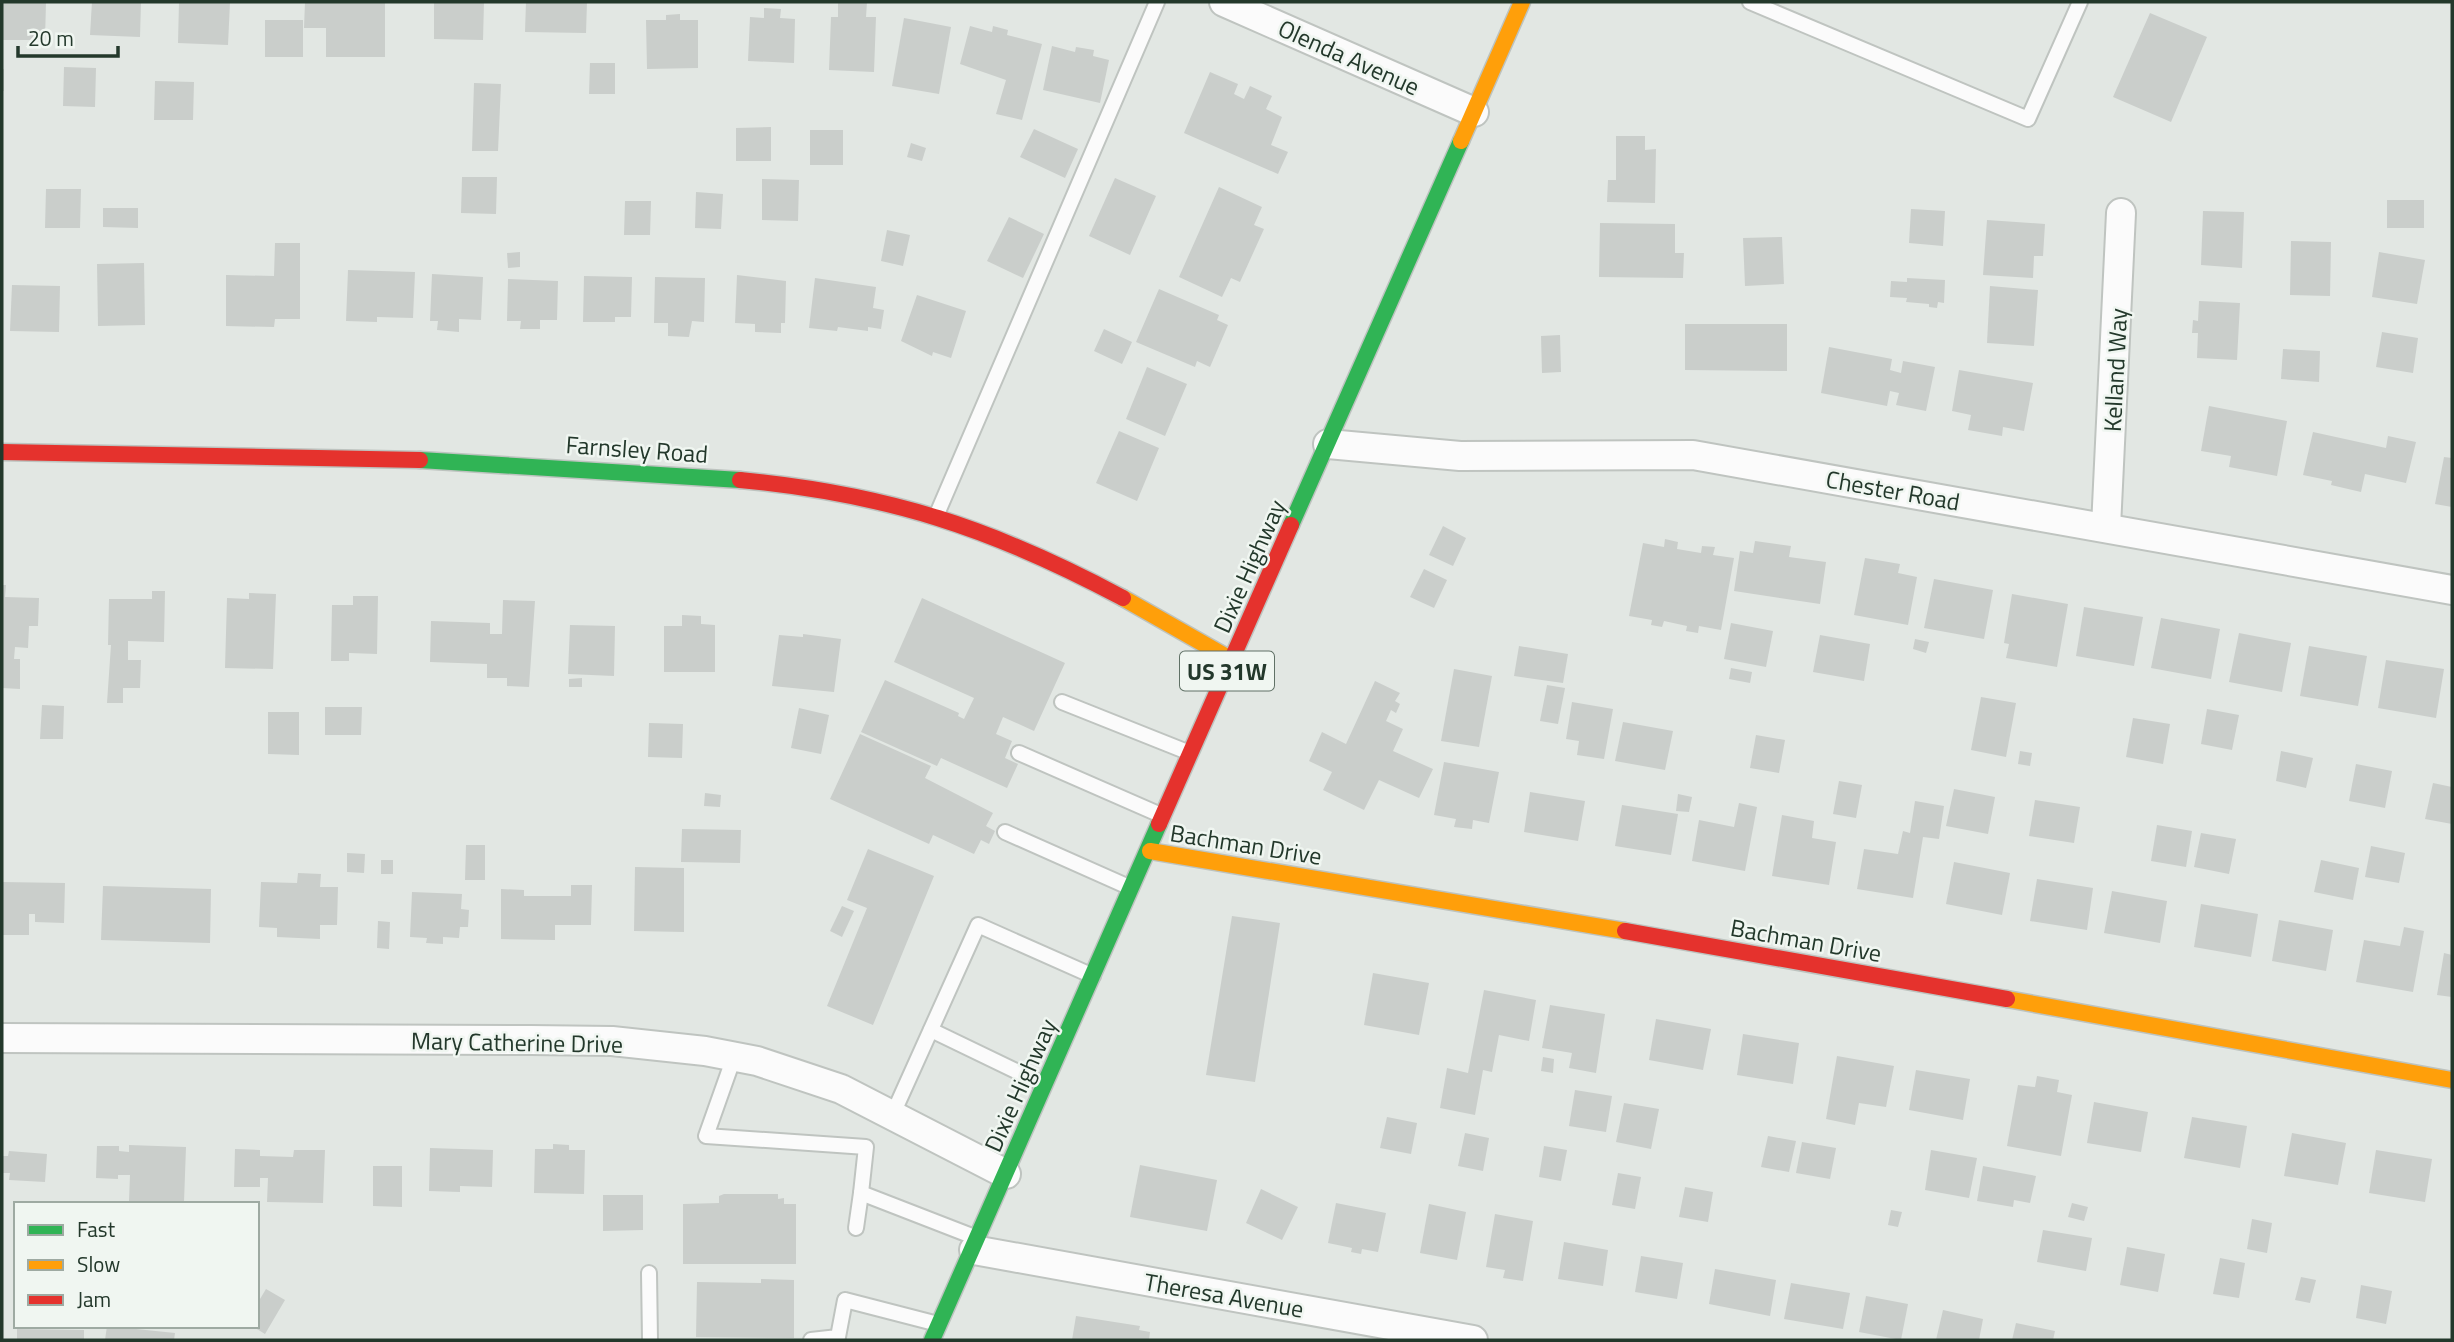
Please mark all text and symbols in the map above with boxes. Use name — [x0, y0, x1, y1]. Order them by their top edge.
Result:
street label: Olenda Avenue — [1272, 10, 1426, 104]
scale bar — [18, 14, 117, 58]
text: 20 m — [28, 22, 74, 54]
street label: Kelland Way — [2094, 307, 2136, 433]
street label: Farnsley Road — [565, 426, 709, 472]
street label: Chester Road — [1823, 461, 1963, 519]
street label: Dixie Highway — [1204, 493, 1295, 638]
road number: US 31W — [1180, 652, 1274, 691]
street label: Bachman Drive — [1168, 814, 1324, 874]
street label: Bachman Drive — [1728, 909, 1884, 971]
street label: Dixie Highway — [975, 1012, 1066, 1157]
street label: Mary Catherine Drive — [411, 1022, 623, 1062]
legend — [14, 1202, 259, 1328]
text: Fast — [77, 1213, 116, 1245]
text: Slow — [77, 1248, 120, 1280]
street label: Theresa Avenue — [1141, 1263, 1307, 1327]
text: Jam — [77, 1283, 111, 1315]

